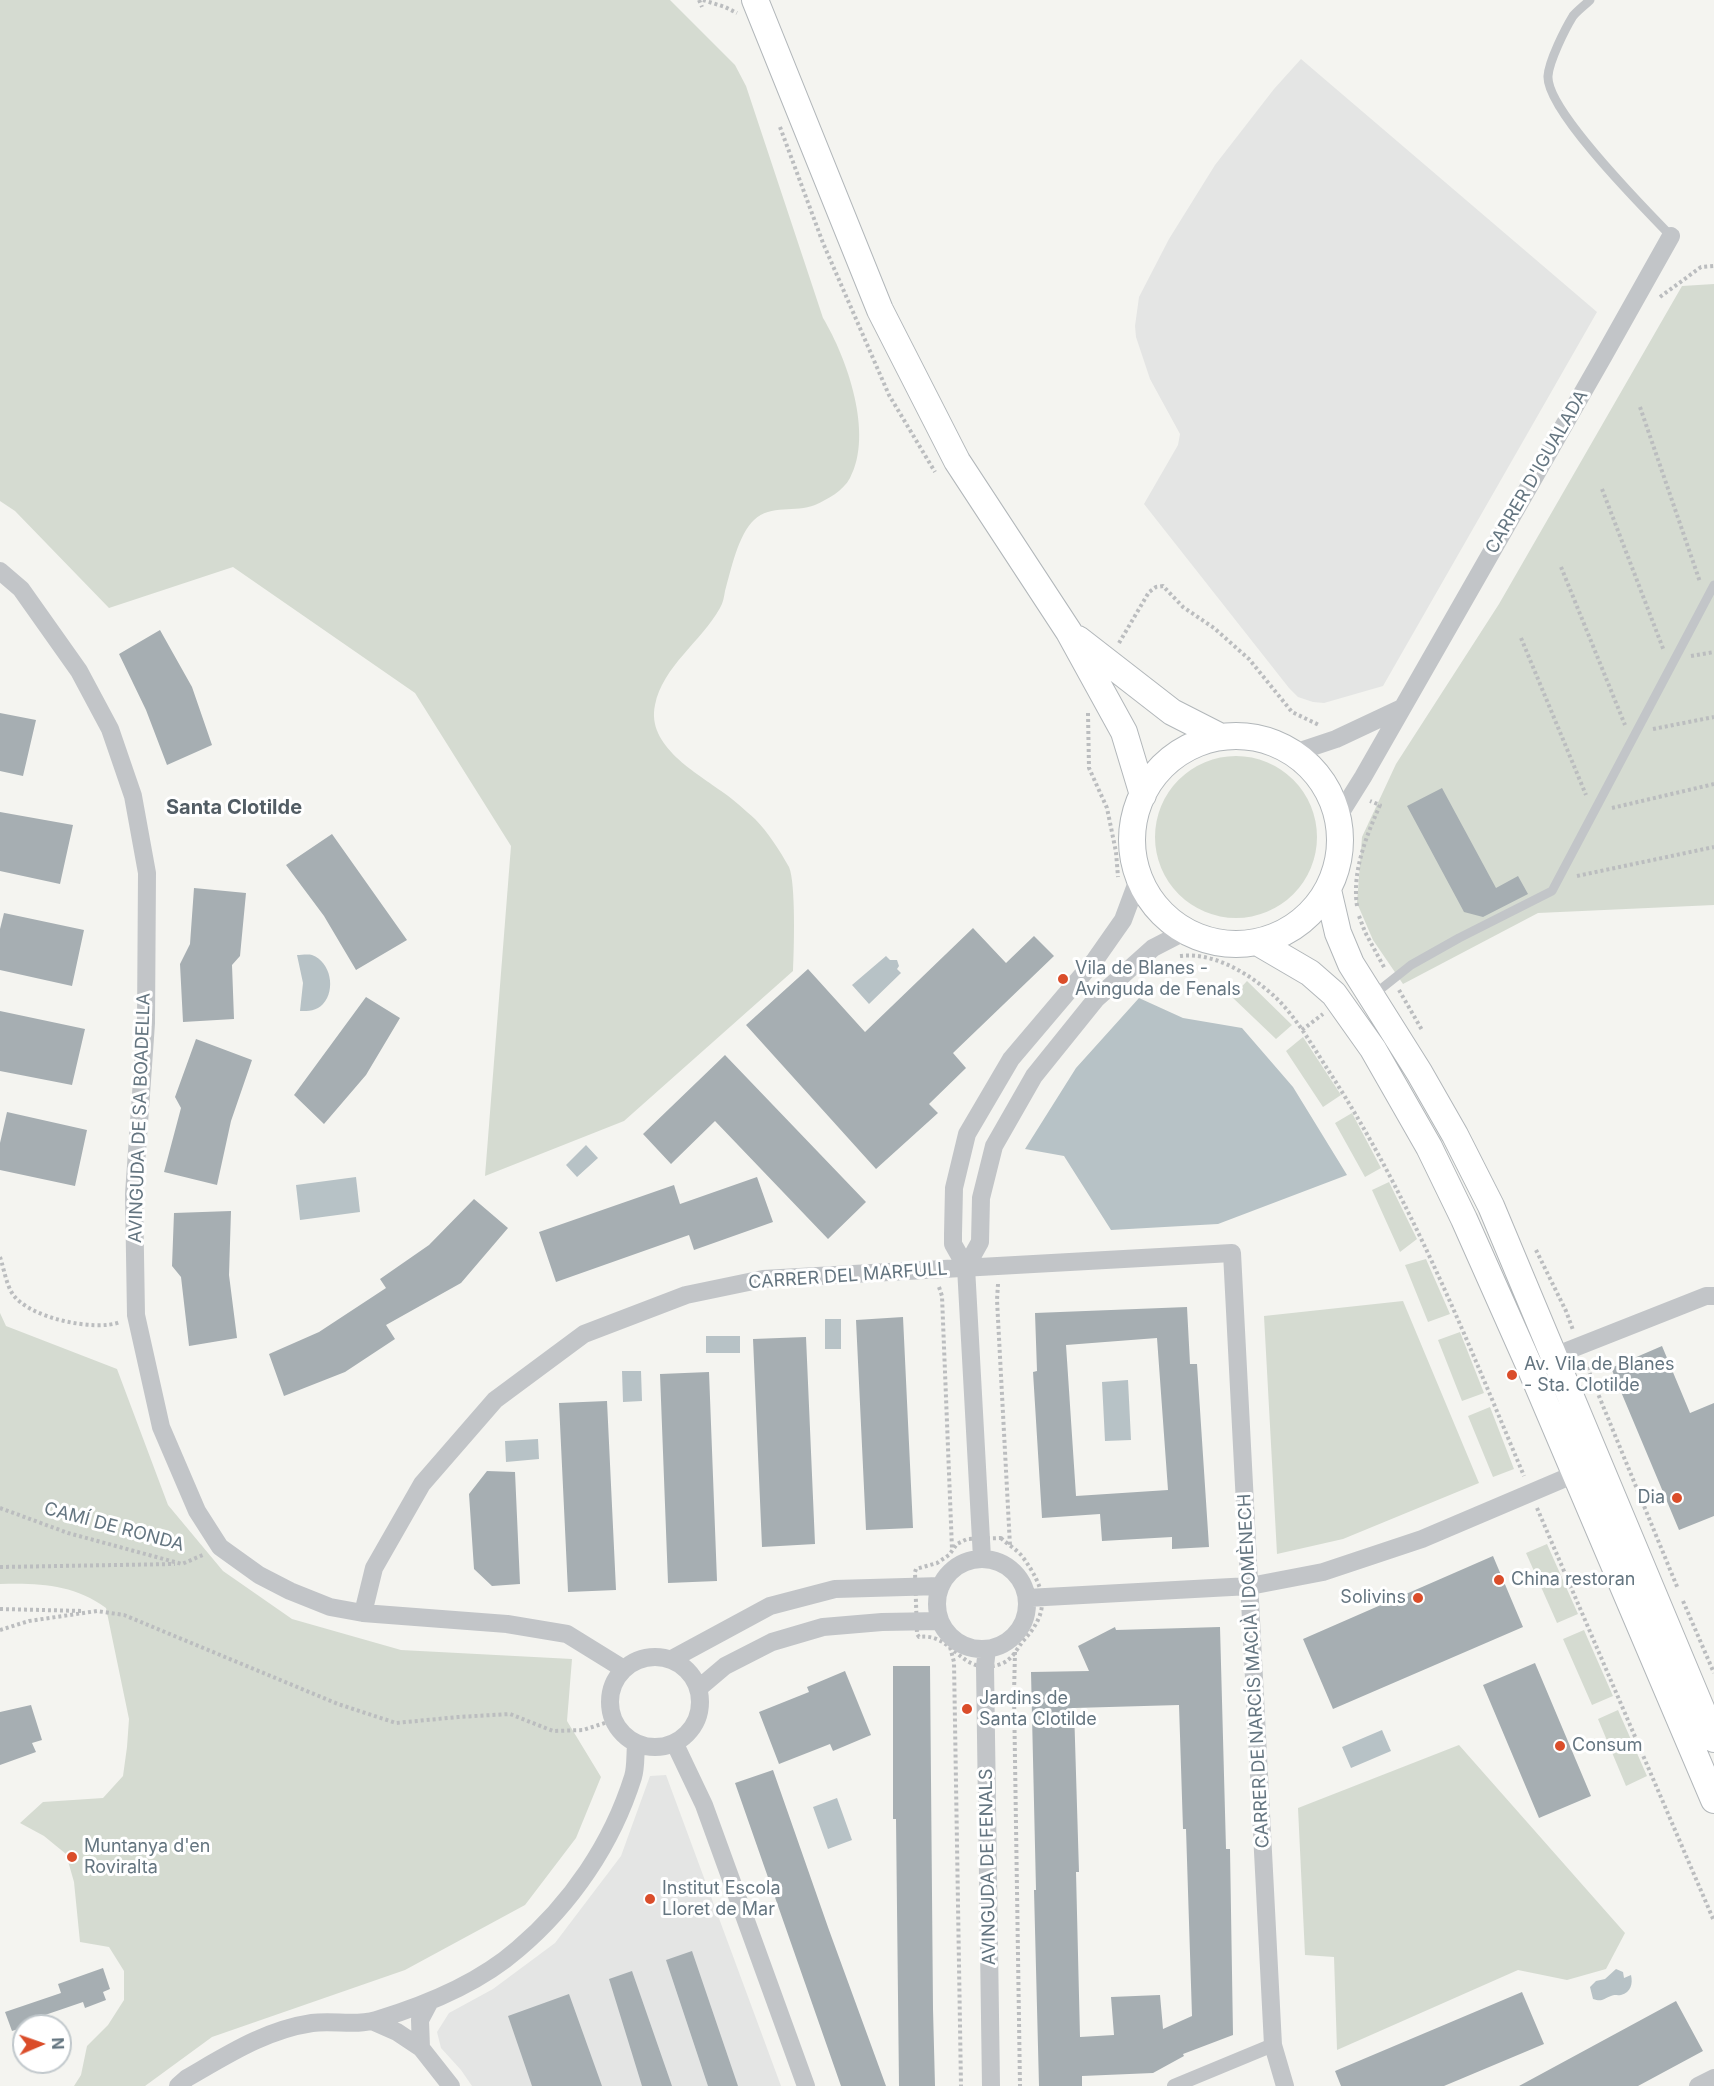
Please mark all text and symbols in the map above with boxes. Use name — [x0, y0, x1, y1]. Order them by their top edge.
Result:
street label: CARRER D'IGUALADA — [1481, 386, 1593, 558]
district label: Santa Clotilde — [166, 796, 302, 820]
place label: Vila de Blanes - Avinguda de Fenals — [1075, 958, 1241, 1000]
marker: Vila de Blanes - Avinguda de Fenals — [1056, 972, 1070, 986]
street label: AVINGUDA DE SA BOADELLA — [125, 992, 155, 1244]
street label: CARRER DEL MARFULL — [748, 1258, 948, 1294]
place label: Av. Vila de Blanes - Sta. Clotilde — [1524, 1354, 1675, 1396]
marker: Av. Vila de Blanes - Sta. Clotilde — [1505, 1368, 1519, 1382]
place label: Dia — [1638, 1487, 1665, 1509]
marker: Dia — [1670, 1491, 1684, 1505]
street label: CARRER DE NARCÍS MACIÀ I DOMÈNECH — [1234, 1493, 1274, 1849]
street label: CAMÍ DE RONDA — [42, 1498, 186, 1556]
place label: China restoran — [1511, 1569, 1635, 1591]
marker: China restoran — [1492, 1573, 1506, 1587]
place label: Solivins — [1340, 1587, 1406, 1609]
marker: Solivins — [1411, 1591, 1425, 1605]
place label: Jardins de Santa Clotilde — [979, 1688, 1097, 1730]
marker: Jardins de Santa Clotilde — [960, 1702, 974, 1716]
place label: Consum — [1572, 1735, 1642, 1757]
marker: Consum — [1553, 1739, 1567, 1753]
street label: AVINGUDA DE FENALS — [975, 1768, 1001, 1966]
place label: Muntanya d'en Roviralta — [84, 1836, 210, 1878]
marker: Muntanya d'en Roviralta — [65, 1850, 79, 1864]
place label: Institut Escola Lloret de Mar — [662, 1878, 781, 1920]
marker: Institut Escola Lloret de Mar — [643, 1892, 657, 1906]
north arrow — [12, 2014, 72, 2074]
text: N — [48, 2037, 68, 2050]

